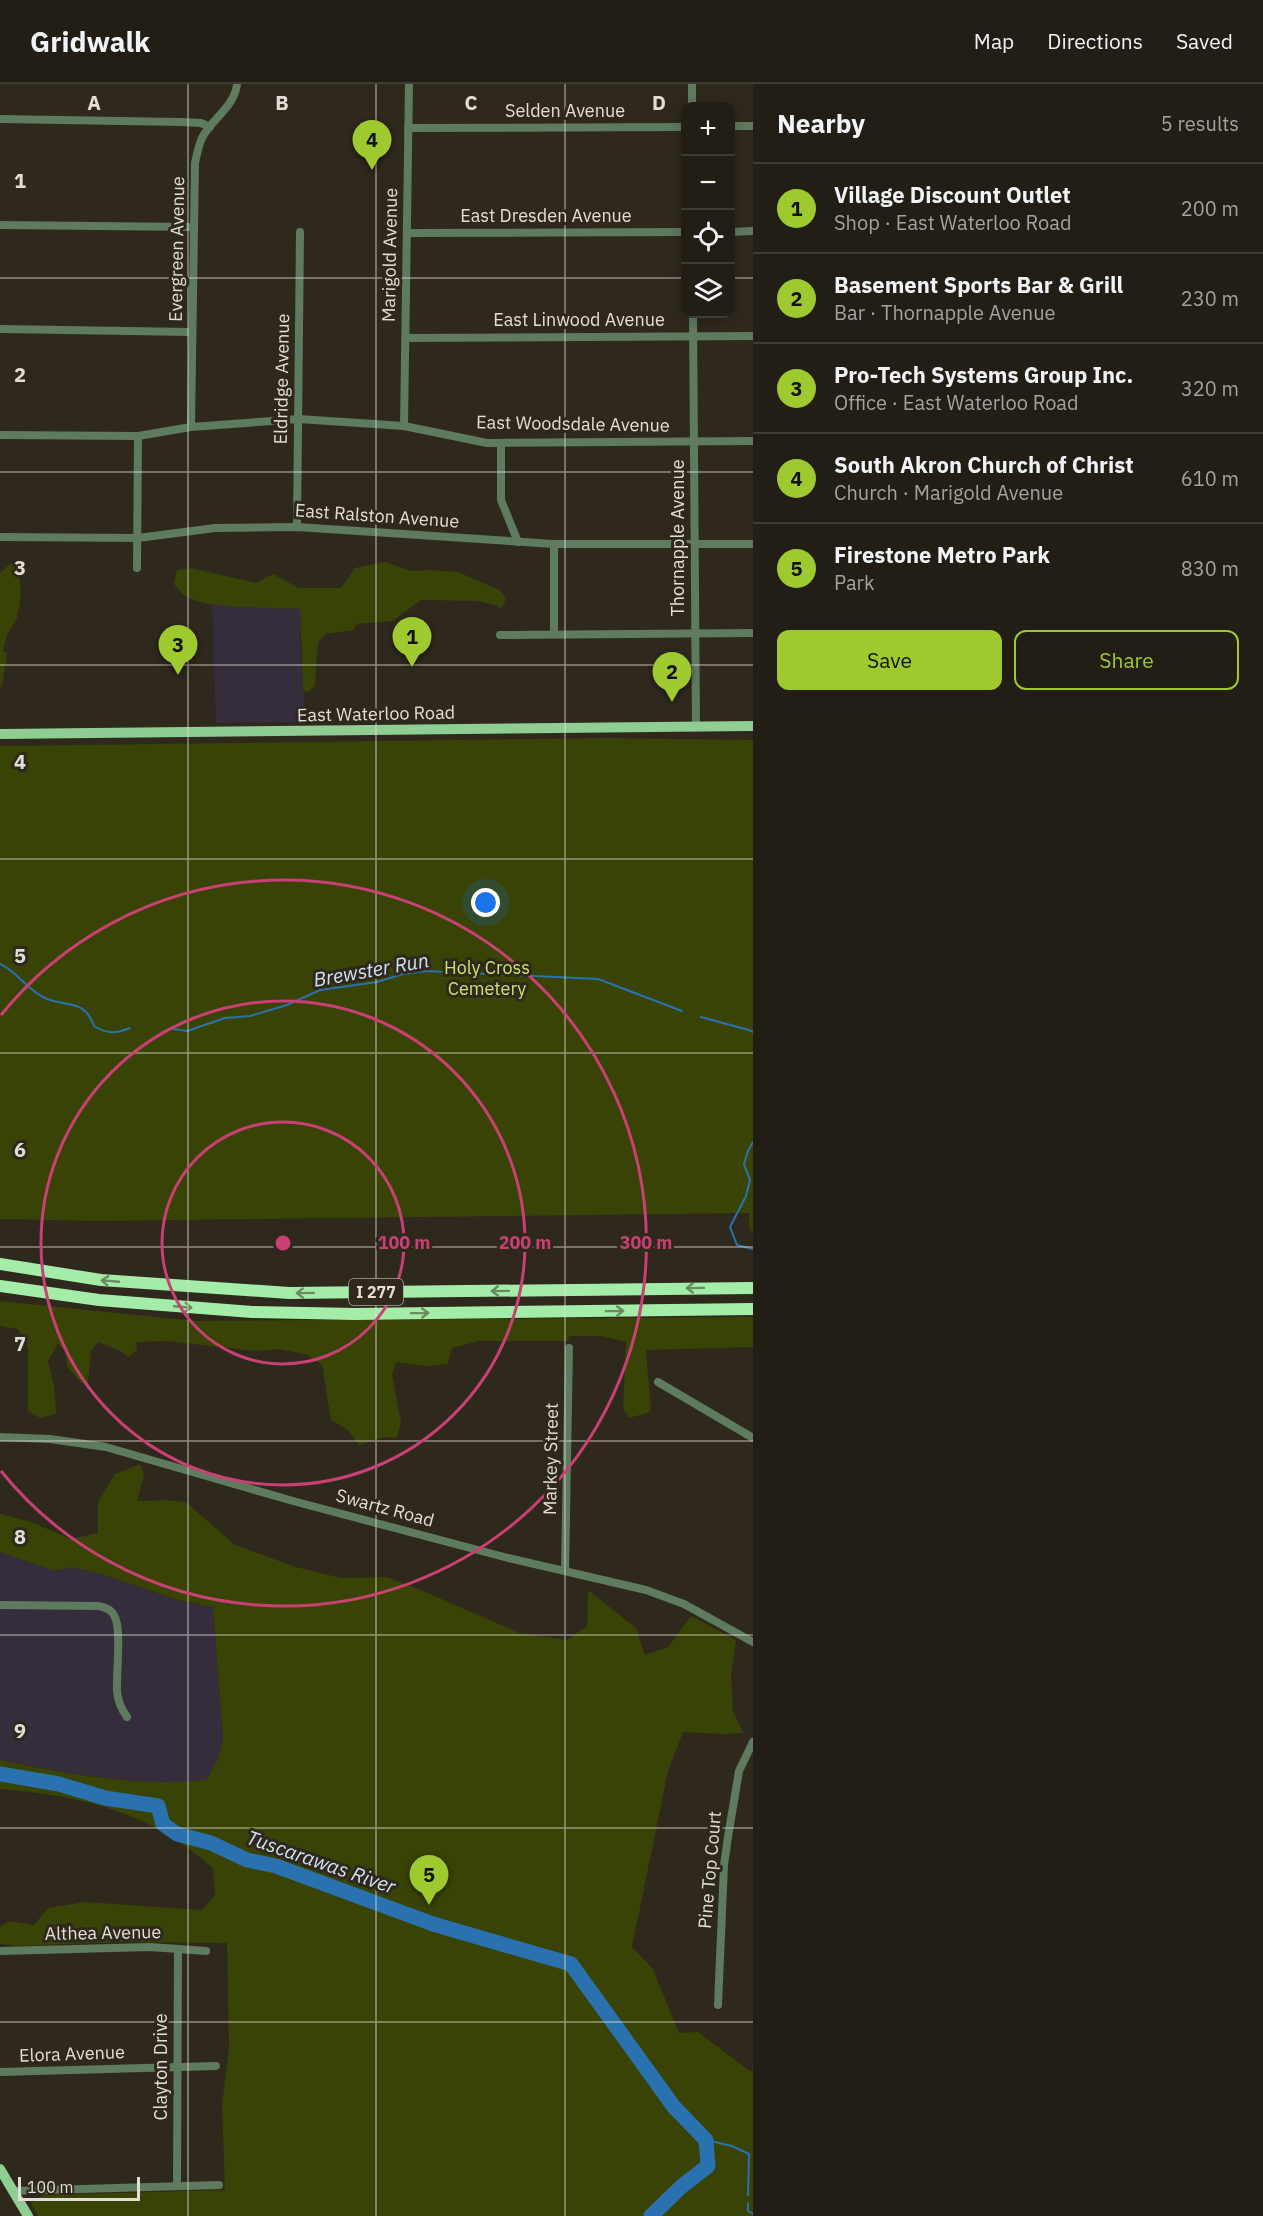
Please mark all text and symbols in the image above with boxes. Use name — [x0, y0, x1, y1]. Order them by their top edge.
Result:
text: Gridwalk — [30, 23, 150, 60]
text: Map — [974, 27, 1014, 55]
text: Directions — [1047, 27, 1143, 55]
text: Saved — [1176, 27, 1233, 55]
text: A — [87, 89, 101, 116]
text: B — [275, 89, 289, 116]
text: C — [464, 89, 478, 116]
text: D — [652, 89, 666, 116]
street label: Selden Avenue — [505, 99, 625, 122]
map controls — [681, 102, 735, 318]
button: + — [681, 102, 735, 156]
text: Nearby — [777, 106, 865, 140]
text: 5 results — [1161, 110, 1239, 137]
pin: 4 — [352, 120, 392, 170]
button: − — [681, 156, 735, 210]
text: 1 — [14, 167, 26, 194]
street label: Evergreen Avenue — [164, 176, 189, 322]
text: Village Discount Outlet — [834, 180, 1071, 209]
street label: Marigold Avenue — [377, 187, 402, 322]
text: 1 — [791, 195, 803, 222]
text: 200 m — [1181, 195, 1239, 222]
street label: East Dresden Avenue — [460, 204, 632, 227]
text: Shop · East Waterloo Road — [834, 209, 1072, 236]
button: locate — [681, 210, 735, 264]
button: layers — [681, 264, 735, 318]
text: Basement Sports Bar & Grill — [834, 270, 1123, 299]
text: 2 — [791, 285, 803, 312]
text: 230 m — [1181, 285, 1239, 312]
text: Bar · Thornapple Avenue — [834, 299, 1056, 326]
street label: East Linwood Avenue — [493, 308, 665, 331]
street label: Eldridge Avenue — [269, 313, 294, 445]
text: Pro-Tech Systems Group Inc. — [834, 360, 1133, 389]
text: 2 — [14, 361, 26, 388]
text: 3 — [791, 375, 803, 402]
text: 320 m — [1181, 375, 1239, 402]
text: Office · East Waterloo Road — [834, 389, 1079, 416]
street label: East Woodsdale Avenue — [476, 410, 670, 437]
text: South Akron Church of Christ — [834, 450, 1134, 479]
street label: Thornapple Avenue — [666, 459, 689, 617]
text: 4 — [791, 465, 803, 492]
text: 610 m — [1181, 465, 1239, 492]
text: Church · Marigold Avenue — [834, 479, 1063, 506]
street label: East Ralston Avenue — [294, 498, 460, 533]
text: Firestone Metro Park — [834, 540, 1050, 569]
text: 3 — [14, 554, 26, 581]
text: 5 — [791, 555, 803, 582]
text: 830 m — [1181, 555, 1239, 582]
text: Park — [834, 569, 874, 596]
pin: 1 — [392, 618, 432, 667]
pin: 3 — [158, 626, 198, 675]
button: Save — [777, 630, 1002, 690]
button: Share — [1014, 630, 1239, 690]
pin: 2 — [652, 652, 692, 702]
street label: East Waterloo Road — [297, 701, 455, 726]
text: 4 — [14, 748, 26, 775]
your location — [471, 888, 500, 917]
text: 5 — [14, 942, 26, 969]
water label: Brewster Run — [311, 946, 431, 993]
park label: Holy Cross Cemetery — [444, 956, 530, 1000]
text: 6 — [14, 1136, 26, 1163]
text: 100 m — [378, 1231, 430, 1254]
text: 200 m — [499, 1231, 551, 1254]
text: 300 m — [620, 1231, 672, 1254]
centre of rings — [273, 1233, 293, 1253]
one-way arrow — [101, 1275, 120, 1286]
road number: I 277 — [349, 1279, 403, 1305]
one-way arrow — [685, 1283, 705, 1294]
one-way arrow — [490, 1285, 510, 1297]
one-way arrow — [295, 1287, 315, 1299]
one-way arrow — [173, 1302, 193, 1313]
one-way arrow — [604, 1305, 624, 1316]
one-way arrow — [409, 1307, 429, 1318]
text: 7 — [14, 1330, 26, 1357]
street label: Markey Street — [538, 1403, 563, 1515]
street label: Swartz Road — [334, 1483, 437, 1532]
text: 8 — [14, 1523, 26, 1550]
text: 9 — [14, 1717, 26, 1744]
street label: Pine Top Court — [693, 1810, 726, 1930]
water label: Tuscarawas River — [243, 1823, 400, 1900]
pin: 5 — [410, 1856, 448, 1905]
street label: Althea Avenue — [44, 1920, 162, 1945]
street label: Clayton Drive — [149, 2013, 172, 2121]
street label: Elora Avenue — [19, 2040, 125, 2067]
scale bar — [18, 2174, 140, 2202]
text: 100 m — [27, 2177, 74, 2197]

